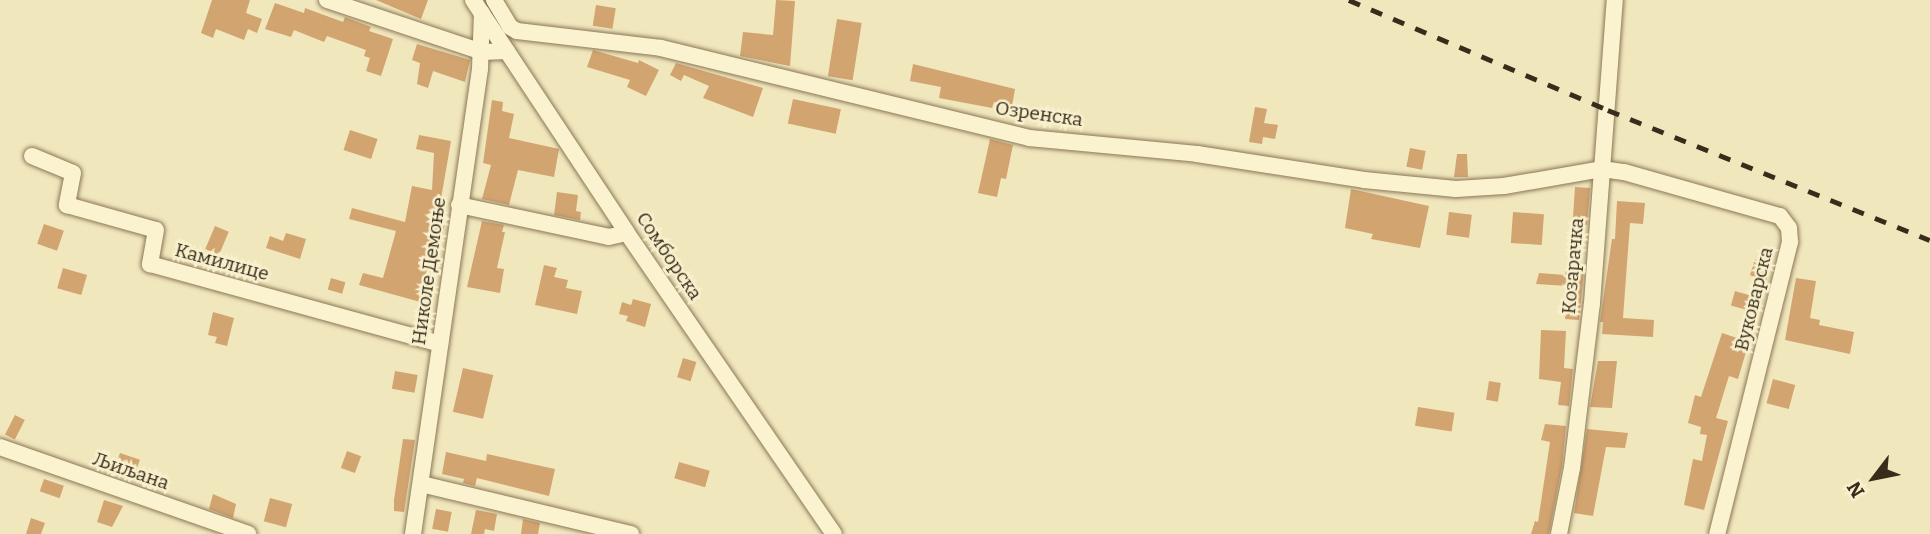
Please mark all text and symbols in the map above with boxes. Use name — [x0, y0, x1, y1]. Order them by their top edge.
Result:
street label: Озренска — [994, 97, 1084, 131]
street label: Николе Демоње — [407, 196, 451, 346]
street label: Сомборска — [631, 208, 707, 304]
street label: Козарачка — [1557, 217, 1589, 315]
street label: Камилице — [172, 239, 272, 285]
street label: Вуковарска — [1730, 245, 1778, 353]
north arrow — [1839, 443, 1909, 513]
street label: Љиљана — [90, 447, 172, 495]
text: N — [1842, 477, 1869, 502]

